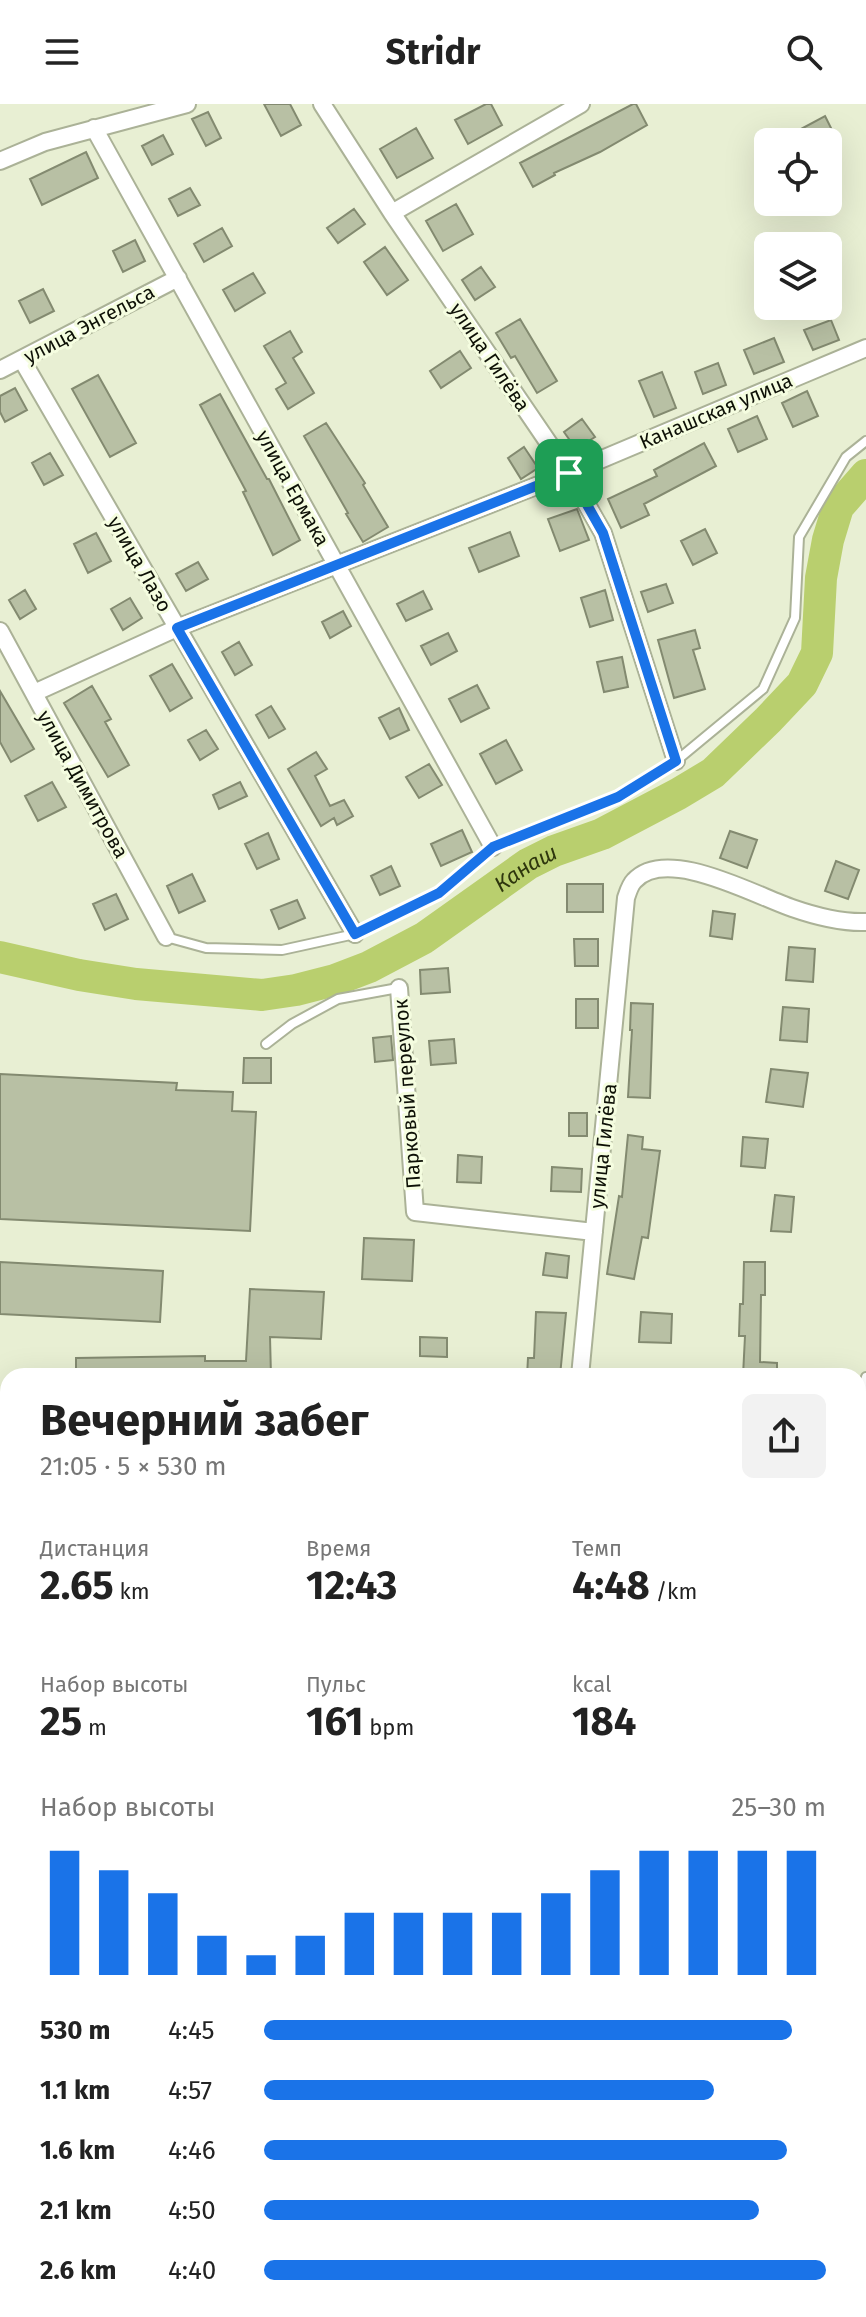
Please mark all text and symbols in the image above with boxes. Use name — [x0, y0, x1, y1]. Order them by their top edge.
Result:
icon: menu — [40, 30, 84, 74]
text: Stridr — [385, 30, 481, 74]
icon: search — [782, 30, 826, 74]
map controls — [754, 128, 842, 320]
button: locate — [754, 128, 842, 216]
button: layers — [754, 232, 842, 320]
street label: улица Энгельса — [20, 279, 158, 369]
street label: улица Гилёва — [445, 298, 535, 416]
street label: Канашская улица — [636, 368, 796, 454]
street label: улица Ермака — [251, 426, 335, 550]
pin — [535, 439, 603, 507]
icon: arrive — [547, 451, 591, 495]
street label: улица Лазо — [103, 512, 177, 616]
street label: улица Димитрова — [32, 706, 134, 862]
water label: Канаш — [489, 839, 562, 898]
street label: Парковый переулок — [388, 998, 426, 1190]
street label: улица Гилёва — [584, 1082, 622, 1210]
text: Вечерний забег — [40, 1394, 369, 1447]
button: share — [742, 1394, 826, 1478]
text: 21:05 · 5 × 530 m — [40, 1451, 227, 1482]
text: Дистанция — [40, 1535, 149, 1562]
text: Время — [306, 1535, 371, 1562]
text: Темп — [572, 1535, 622, 1562]
text: 2.65 — [40, 1562, 114, 1610]
text: 12:43 — [306, 1562, 397, 1610]
text: 4:48 — [572, 1562, 650, 1610]
text: km — [114, 1578, 150, 1605]
text: /km — [650, 1578, 697, 1605]
text: Набор высоты — [40, 1671, 188, 1698]
text: Пульс — [306, 1671, 366, 1698]
text: kcal — [572, 1671, 612, 1698]
text: 25 — [40, 1698, 82, 1746]
text: 161 — [306, 1698, 363, 1746]
text: 184 — [572, 1698, 636, 1746]
text: m — [82, 1714, 107, 1741]
text: bpm — [363, 1714, 414, 1741]
text: Набор высоты — [40, 1792, 215, 1823]
text: 25–30 m — [731, 1792, 826, 1823]
text: 530 m — [40, 2015, 111, 2046]
text: 4:45 — [168, 2015, 215, 2046]
text: 1.1 km — [40, 2075, 110, 2106]
text: 4:57 — [168, 2075, 212, 2106]
text: 1.6 km — [40, 2135, 115, 2166]
text: 4:46 — [168, 2135, 216, 2166]
text: 2.1 km — [40, 2195, 112, 2226]
text: 4:50 — [168, 2195, 216, 2226]
text: 2.6 km — [40, 2255, 117, 2286]
text: 4:40 — [168, 2255, 216, 2286]

